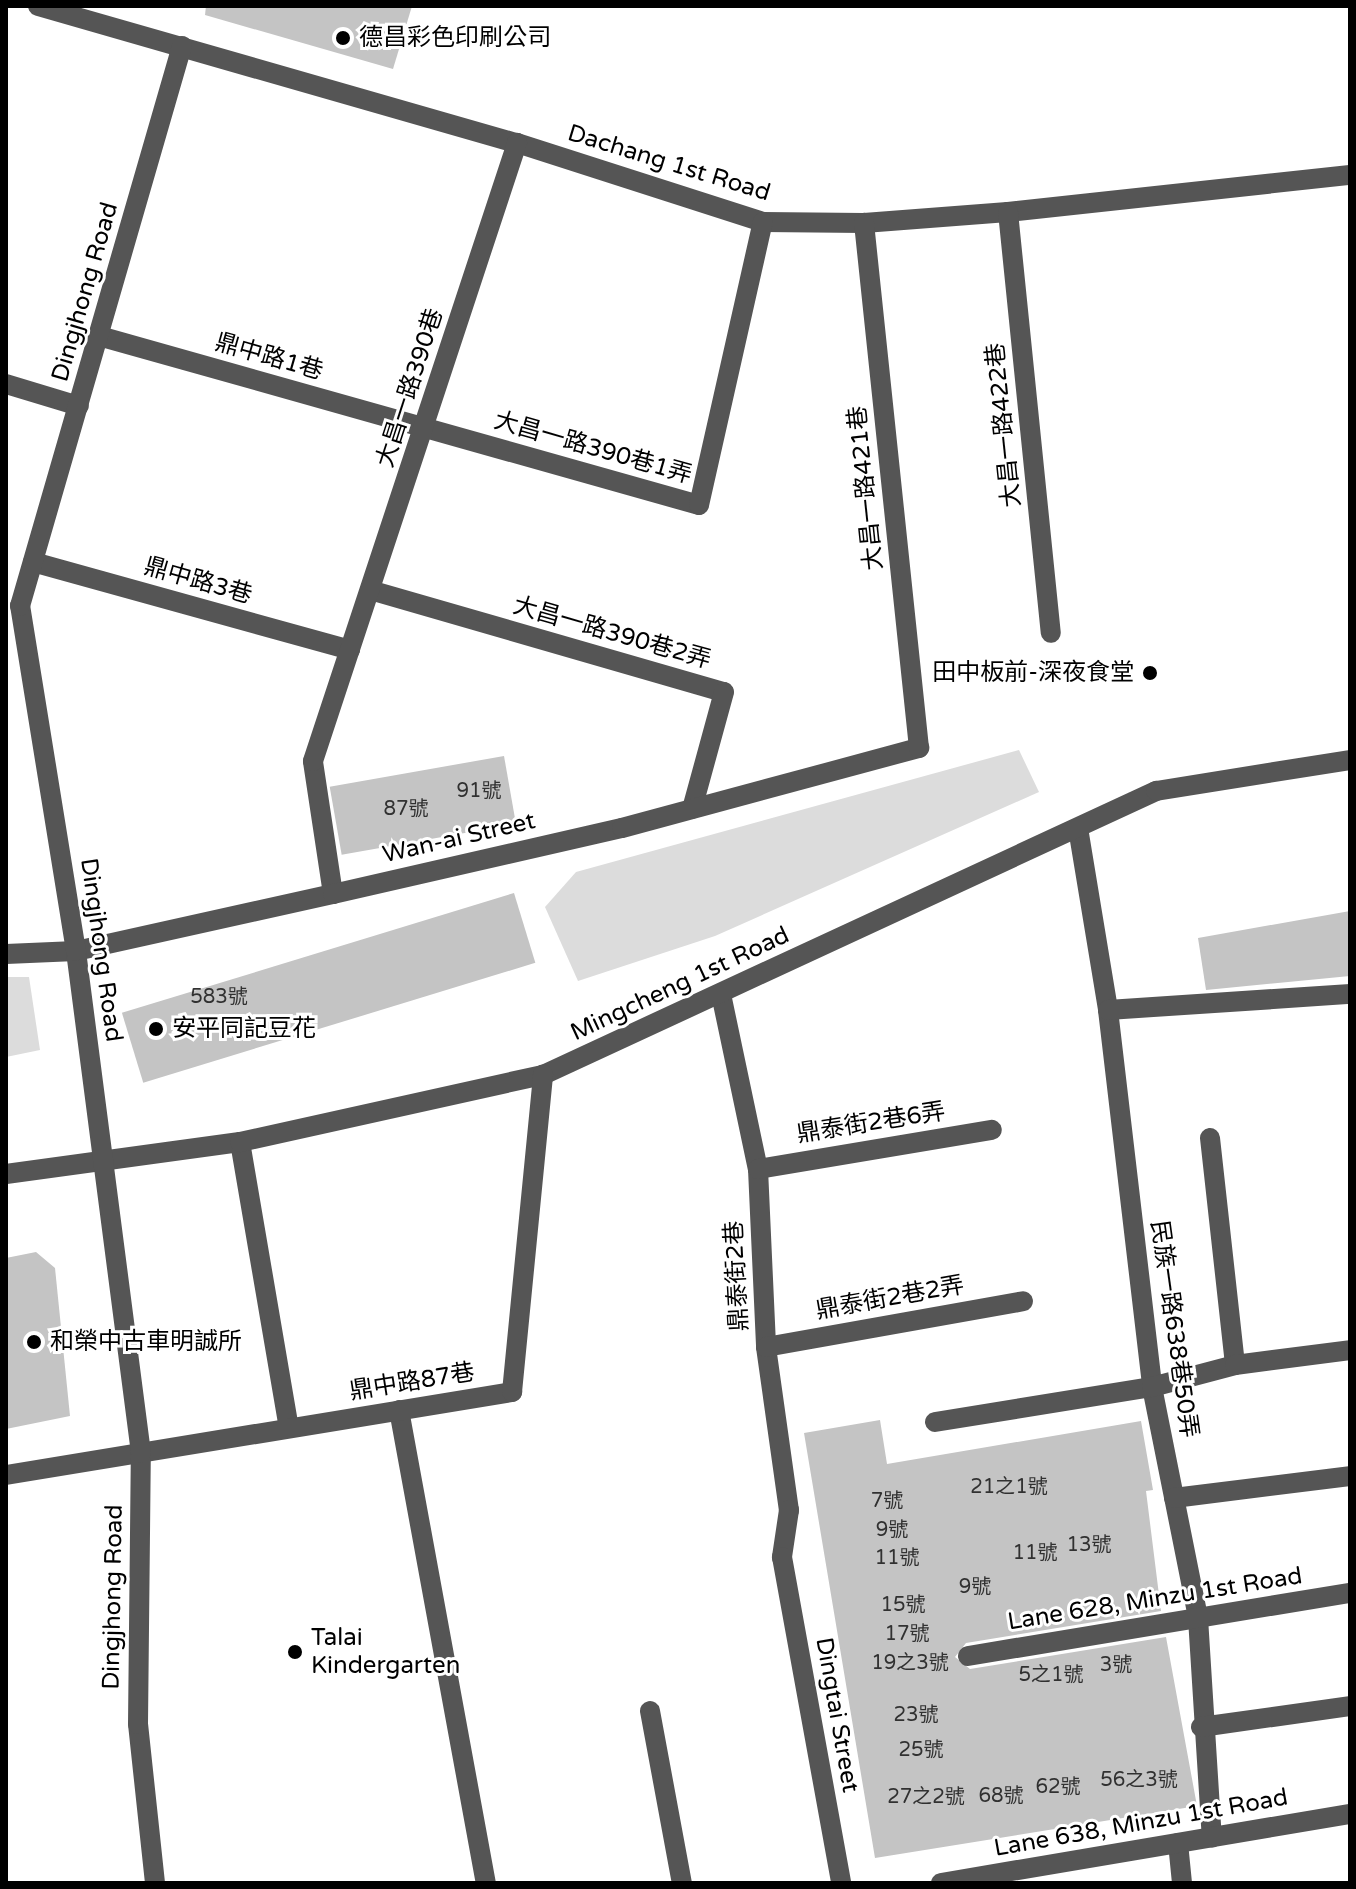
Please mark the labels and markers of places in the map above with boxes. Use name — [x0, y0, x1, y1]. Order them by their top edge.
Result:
place label: 德昌彩色印刷公司 — [359, 24, 551, 52]
marker: 德昌彩色印刷公司 — [334, 29, 352, 47]
place label: 田中板前-深夜食堂 — [932, 659, 1134, 687]
marker: 田中板前-深夜食堂 — [1141, 664, 1159, 682]
place label: 安平同記豆花 — [172, 1015, 316, 1043]
marker: 安平同記豆花 — [147, 1020, 165, 1038]
place label: 和榮中古車明誠所 — [50, 1328, 242, 1356]
marker: 和榮中古車明誠所 — [25, 1333, 43, 1351]
place label: Talai Kindergarten — [311, 1624, 460, 1680]
marker: Talai Kindergarten — [286, 1643, 304, 1661]

